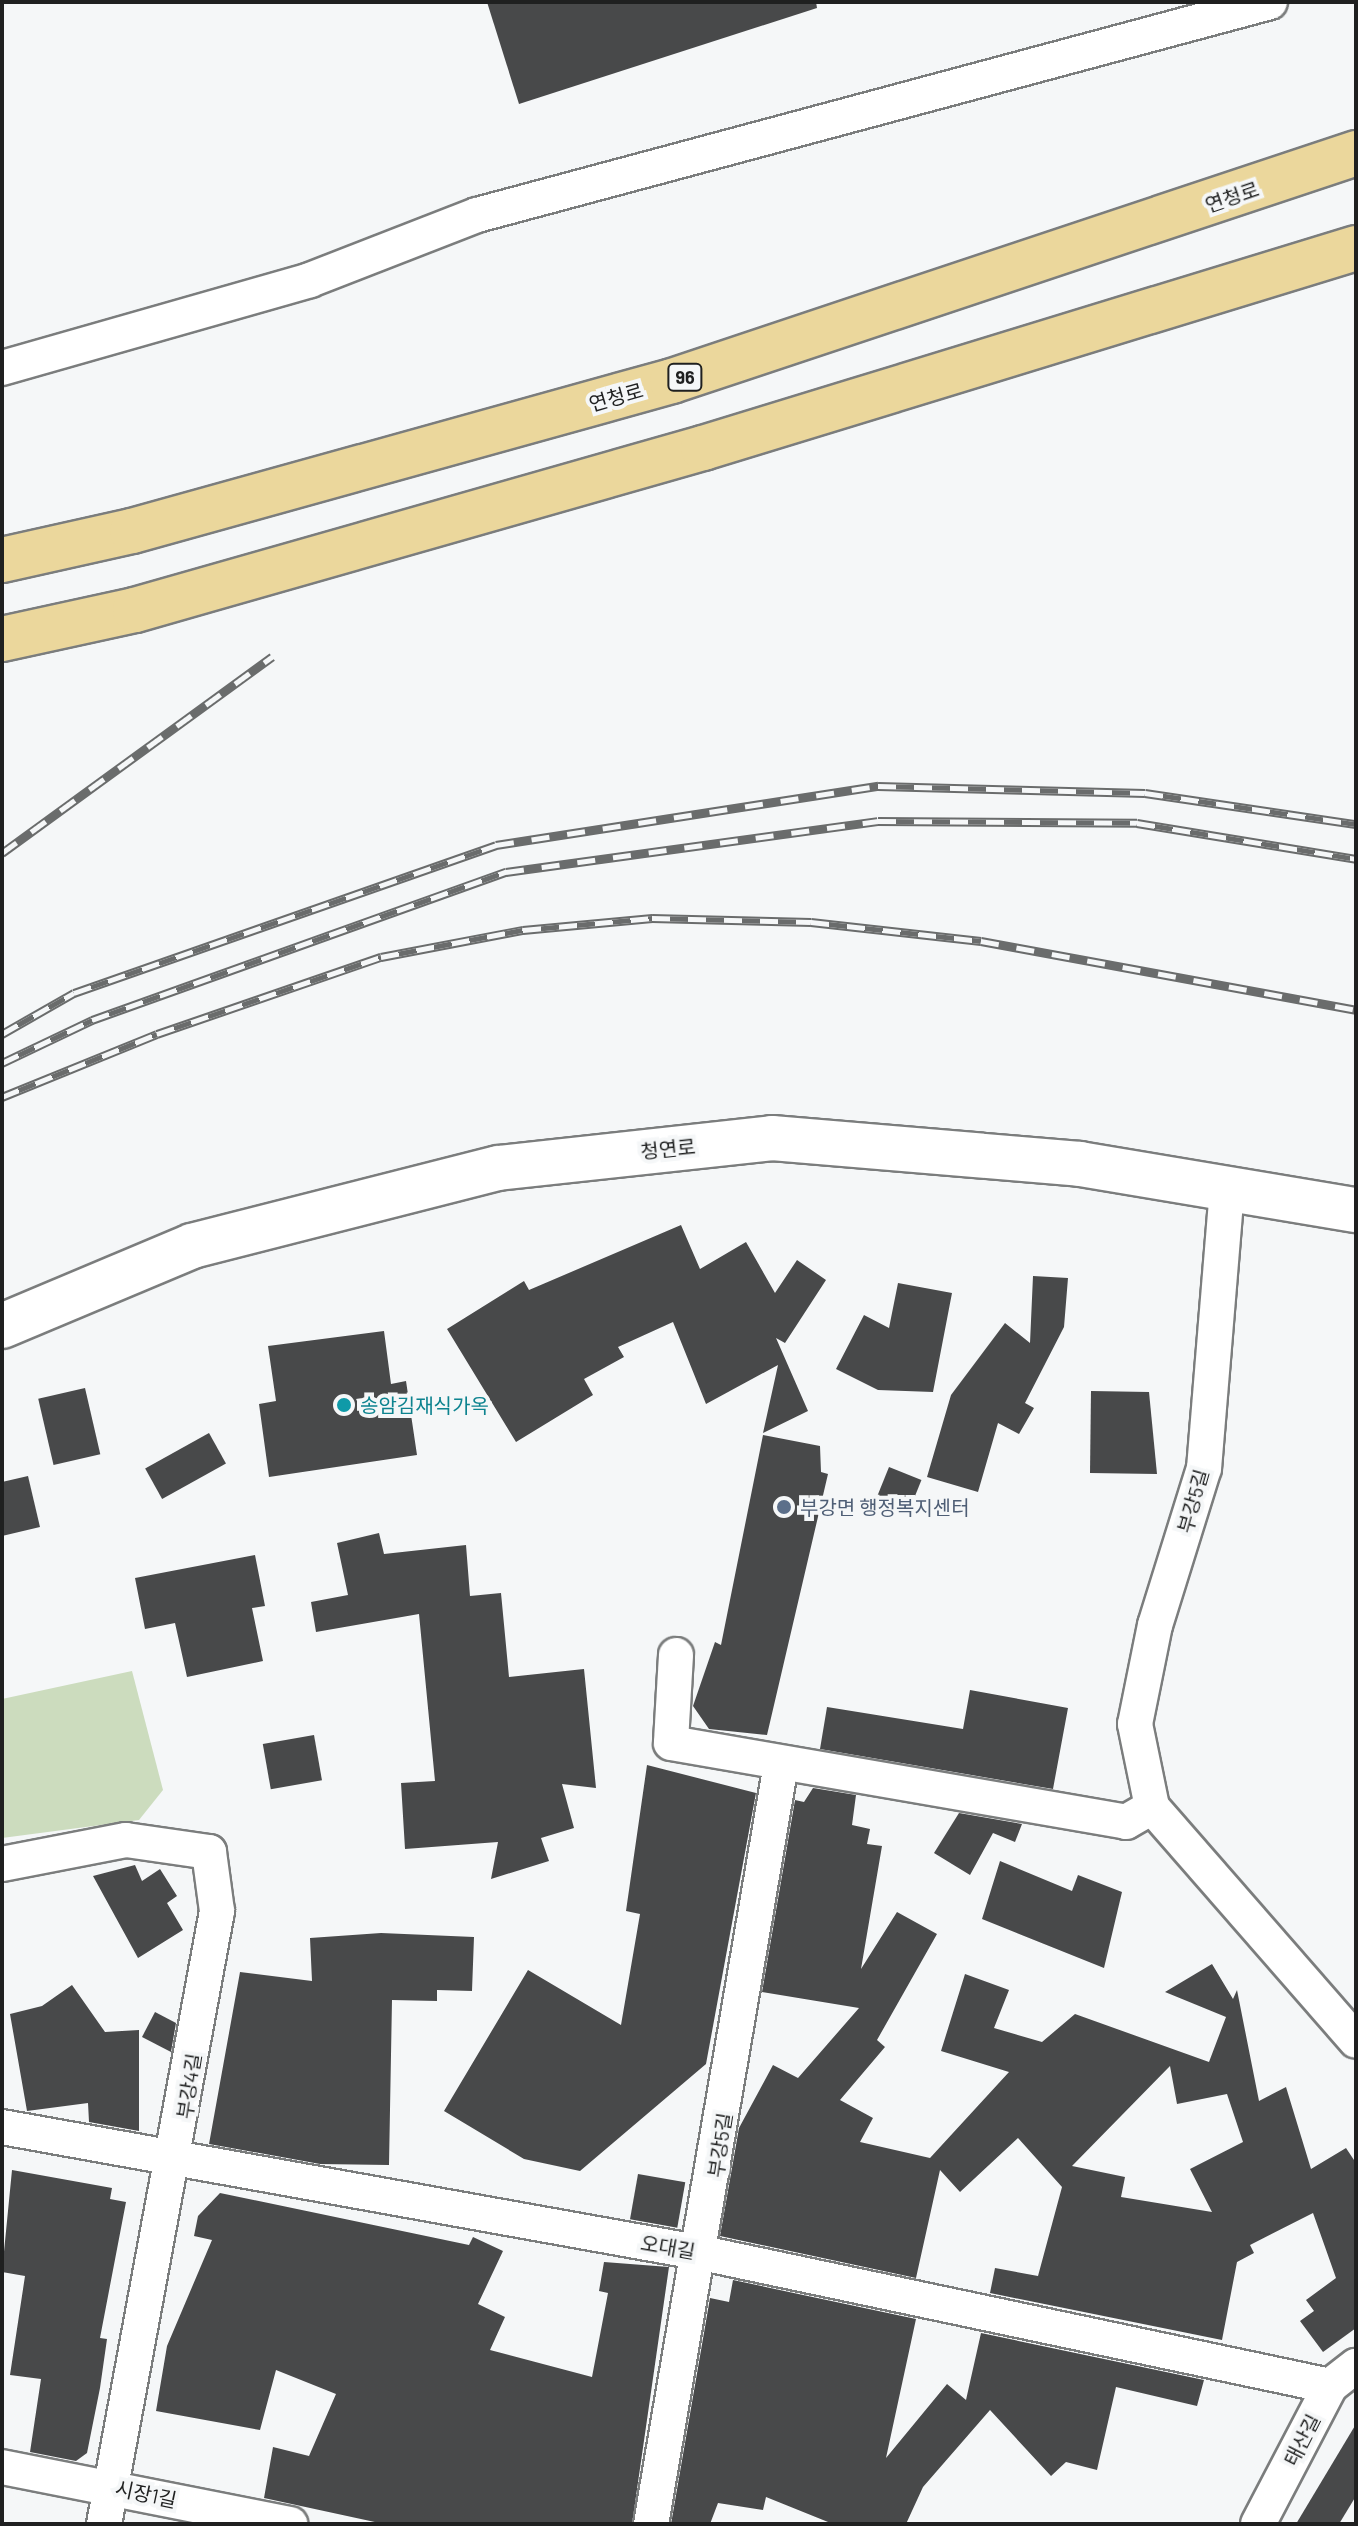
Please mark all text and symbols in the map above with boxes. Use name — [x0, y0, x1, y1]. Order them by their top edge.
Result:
street label: 연청로 — [1202, 177, 1262, 217]
road number: 96 — [667, 363, 703, 391]
street label: 연청로 — [586, 378, 646, 416]
street label: 청연로 — [639, 1134, 697, 1164]
place label: 송암김재식가옥 — [360, 1393, 489, 1417]
marker: 송암김재식가옥 — [335, 1396, 353, 1414]
street label: 부강5길 — [1172, 1466, 1214, 1536]
place label: 부강면 행정복지센터 — [800, 1495, 970, 1519]
marker: 부강면 행정복지센터 — [775, 1498, 793, 1516]
street label: 부강4길 — [172, 2051, 206, 2121]
street label: 부강5길 — [703, 2111, 737, 2179]
street label: 오대길 — [639, 2230, 697, 2264]
street label: 태산길 — [1279, 2410, 1325, 2470]
street label: 시장1길 — [113, 2476, 179, 2512]

